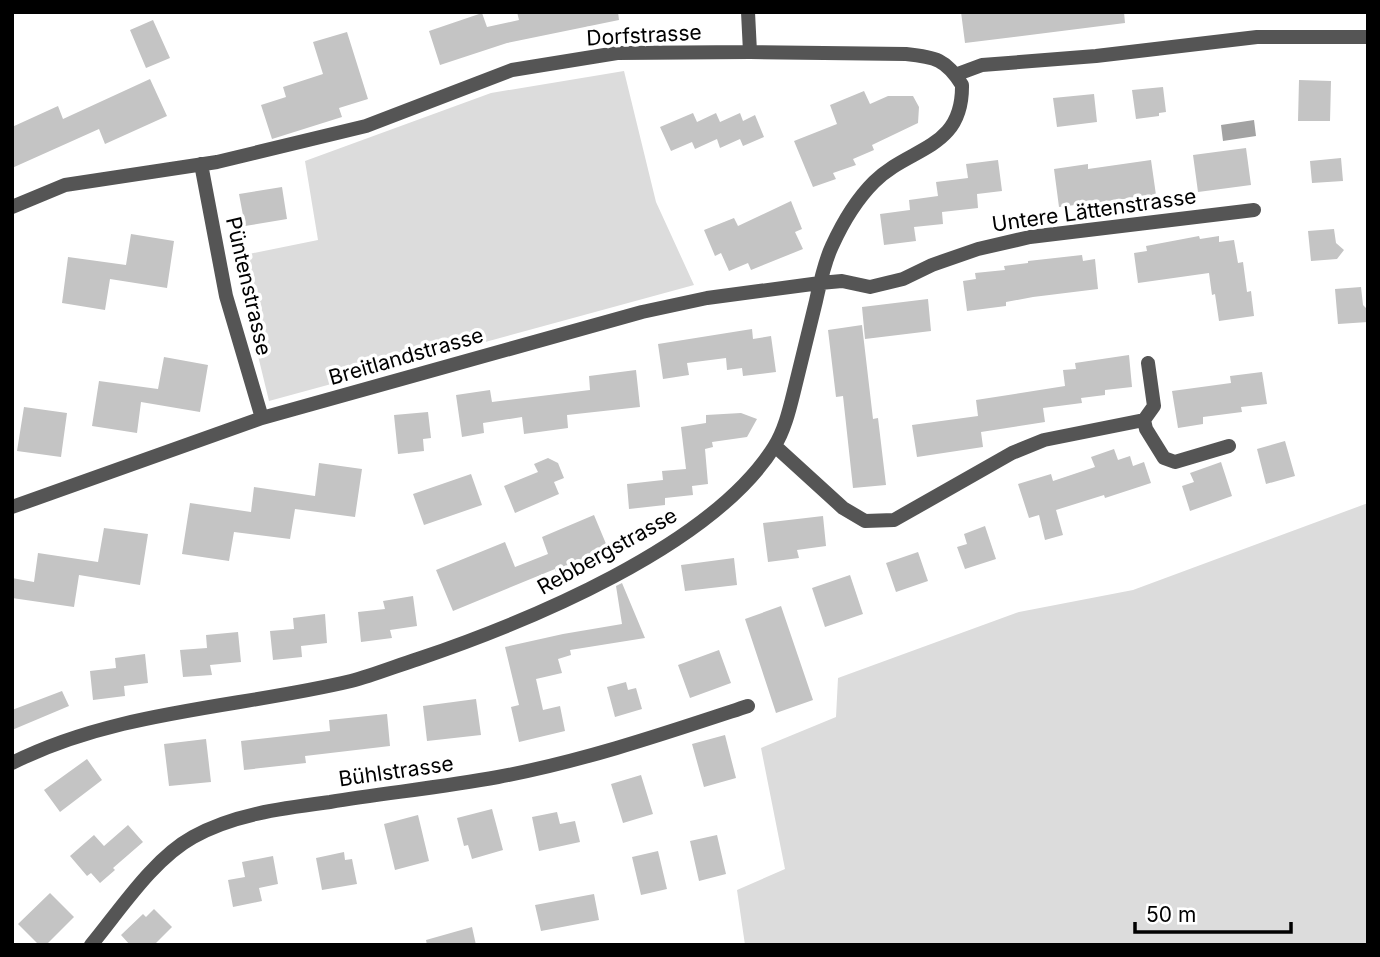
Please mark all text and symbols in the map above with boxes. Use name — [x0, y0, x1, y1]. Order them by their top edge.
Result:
street label: Dorfstrasse — [586, 19, 702, 51]
street label: Untere Lättenstrasse — [990, 183, 1198, 237]
street label: Püntenstrasse — [221, 214, 277, 358]
street label: Breitlandstrasse — [326, 322, 486, 390]
street label: Rebbergstrasse — [533, 502, 681, 600]
street label: Bühlstrasse — [337, 751, 455, 791]
scale bar — [1135, 890, 1291, 934]
text: 50 m — [1146, 902, 1196, 927]

